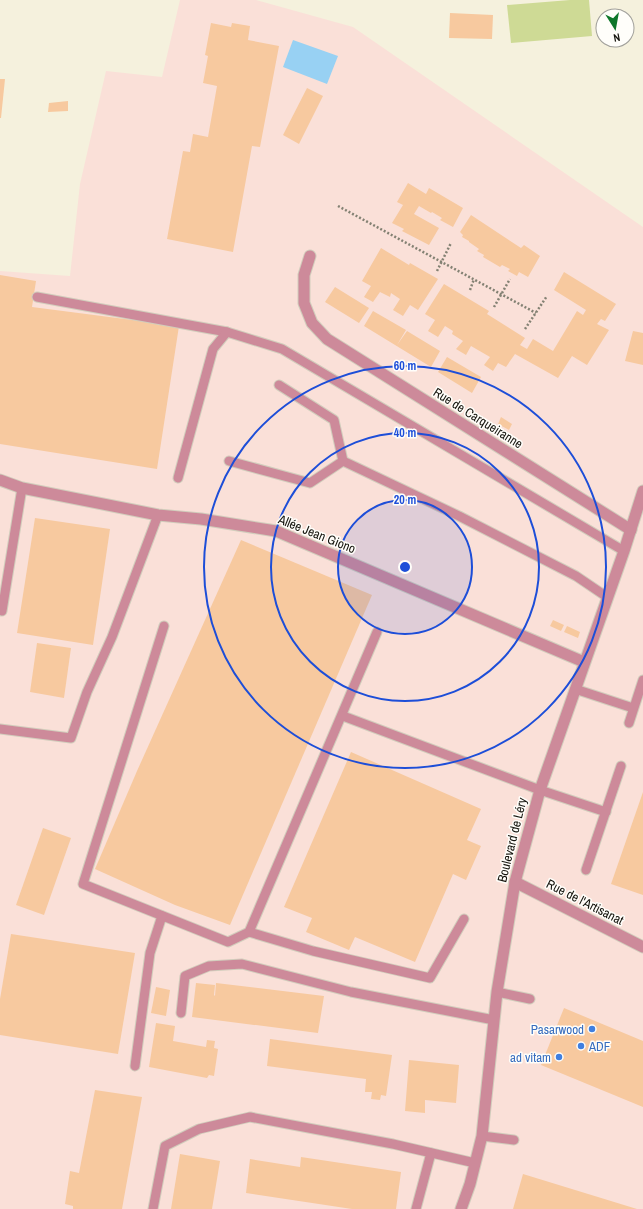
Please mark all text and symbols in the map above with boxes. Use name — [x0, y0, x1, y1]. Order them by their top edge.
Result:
north arrow — [595, 8, 635, 48]
text: N — [612, 30, 621, 45]
text: 60 m — [394, 358, 416, 374]
street label: Rue de Carqueiranne — [430, 384, 526, 452]
text: 40 m — [394, 425, 416, 441]
text: 20 m — [394, 492, 416, 508]
street label: Allée Jean Giono — [275, 510, 358, 557]
centre of rings — [398, 560, 412, 574]
street label: Boulevard de Léry — [493, 795, 531, 884]
street label: Rue de l'Artisanat — [544, 875, 626, 929]
place label: Pasarwood — [531, 1021, 584, 1038]
marker: Pasarwood — [587, 1024, 597, 1034]
place label: ADF — [588, 1038, 611, 1055]
marker: ADF — [576, 1041, 586, 1051]
place label: ad vitam — [510, 1049, 551, 1066]
marker: ad vitam — [554, 1052, 564, 1062]

